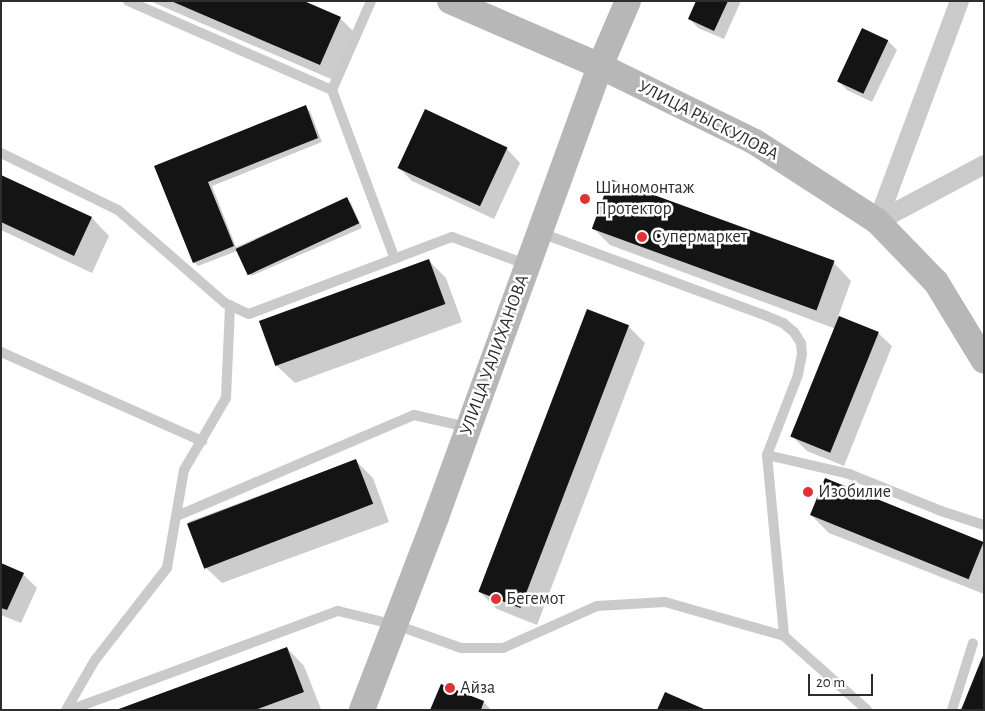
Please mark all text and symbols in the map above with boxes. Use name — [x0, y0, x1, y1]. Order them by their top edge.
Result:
street label: УЛИЦА РЫСКУЛОВА — [634, 76, 782, 166]
place label: Шиномонтаж Протектор — [595, 178, 694, 220]
marker: Шиномонтаж Протектор — [579, 193, 591, 205]
place label: Супермаркет — [652, 226, 747, 248]
marker: Супермаркет — [636, 231, 648, 243]
street label: УЛИЦА УАЛИХАНОВА — [456, 272, 534, 438]
place label: Изобилие — [818, 481, 891, 503]
marker: Изобилие — [802, 486, 814, 498]
place label: Бегемот — [506, 588, 565, 610]
marker: Бегемот — [490, 593, 502, 605]
scale bar — [810, 664, 875, 696]
text: 20 m — [816, 675, 845, 690]
place label: Айза — [460, 677, 495, 699]
marker: Айза — [444, 682, 456, 694]

